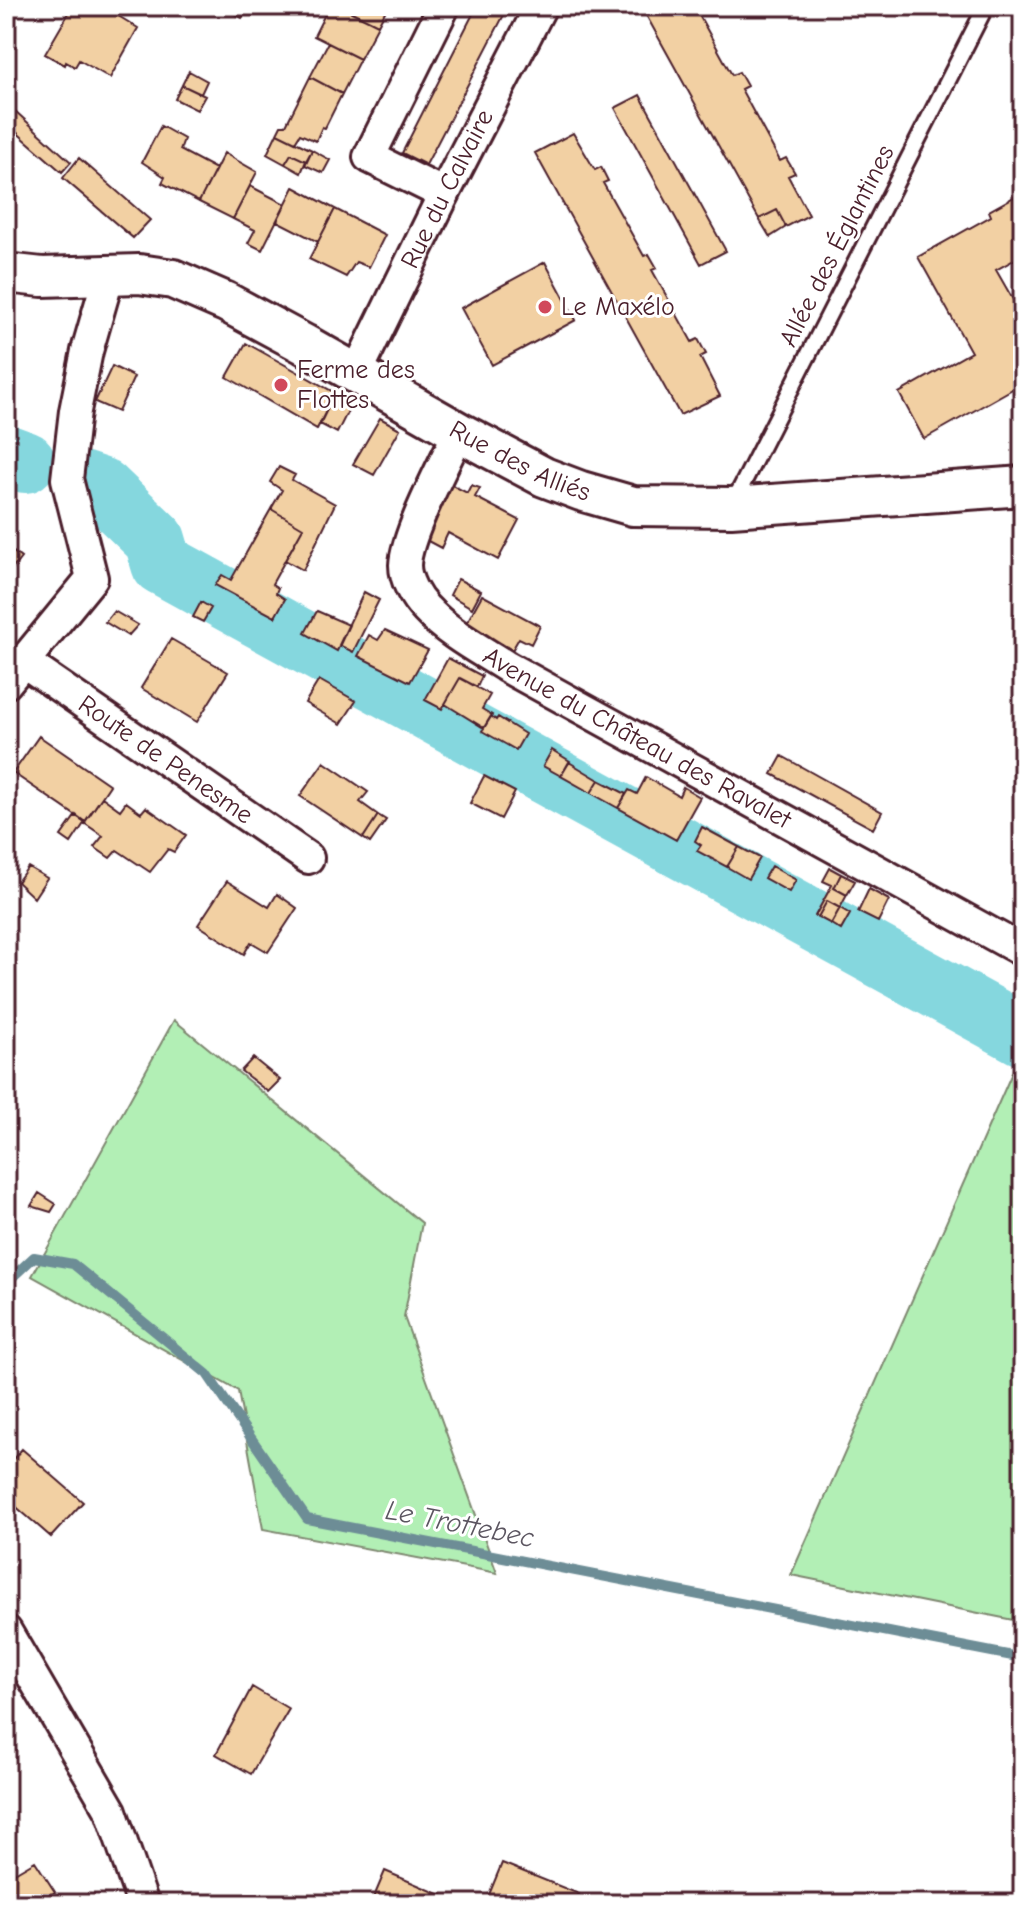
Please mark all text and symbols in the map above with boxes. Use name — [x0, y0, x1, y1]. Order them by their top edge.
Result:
street label: Rue du Calvaire — [395, 105, 500, 273]
street label: Allée des Églantines — [772, 140, 901, 352]
place label: Le Maxélo — [561, 292, 675, 322]
marker: Le Maxélo — [536, 298, 554, 316]
place label: Ferme des Flottes — [297, 355, 415, 415]
marker: Ferme des Flottes — [272, 376, 290, 394]
street label: Rue des Alliés — [444, 415, 593, 508]
street label: Avenue du Château des Ravalet — [478, 641, 797, 836]
street label: Route de Penesme — [72, 689, 259, 830]
water label: Le Trottebec — [383, 1494, 537, 1554]

